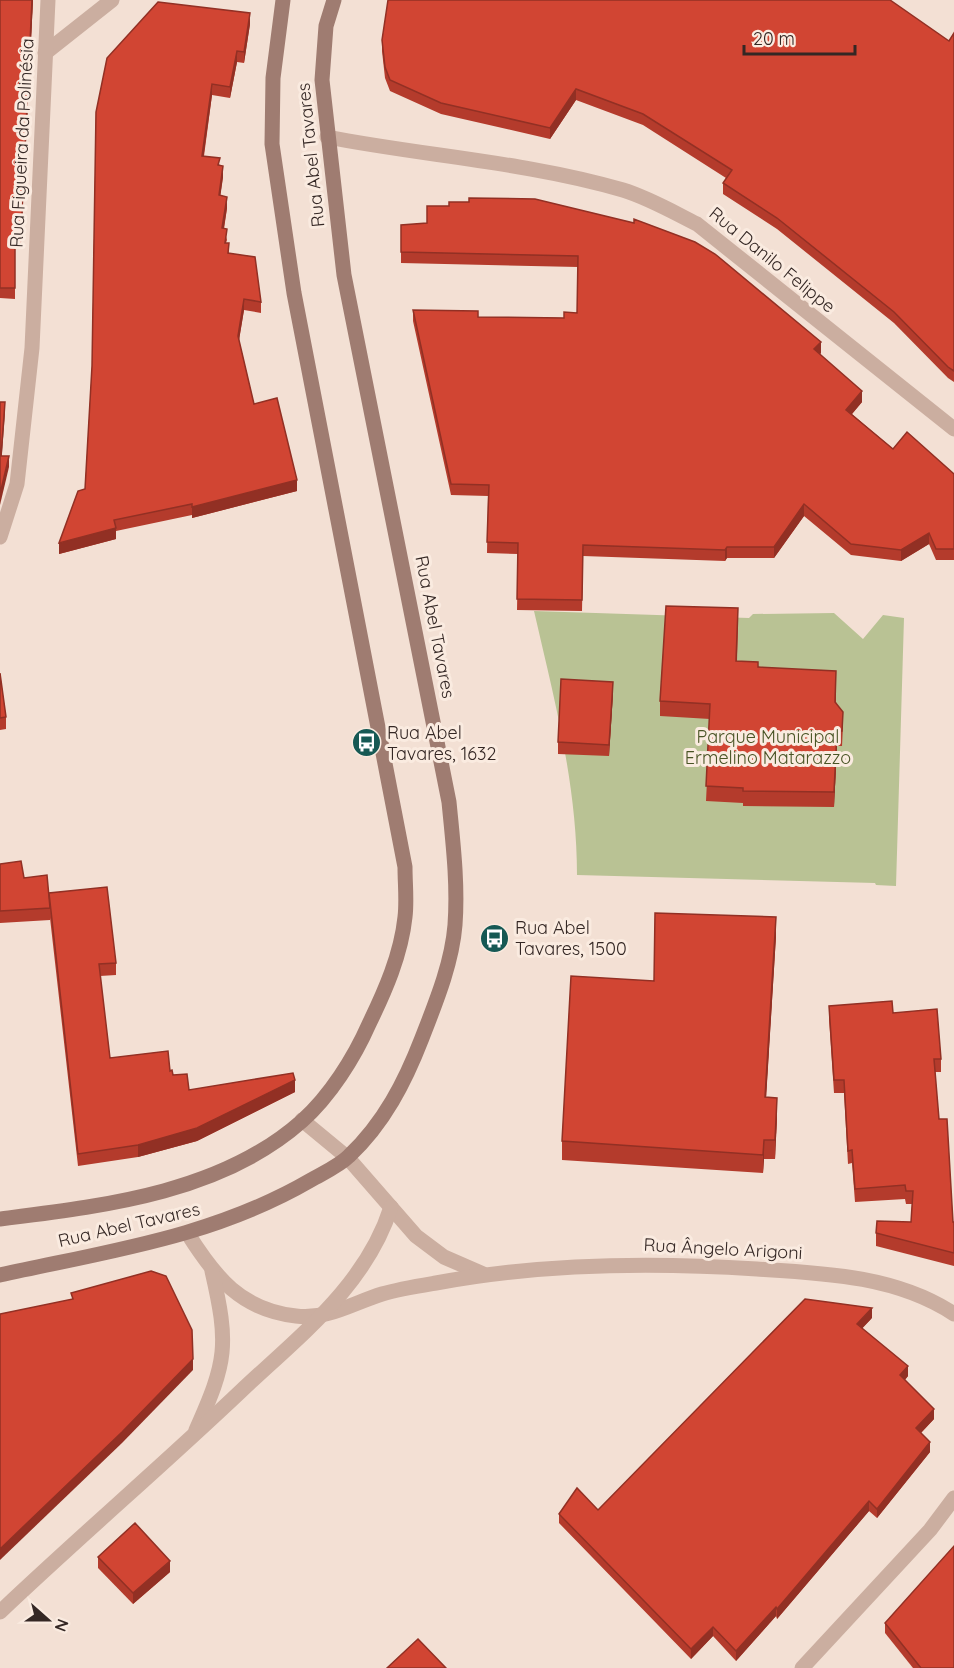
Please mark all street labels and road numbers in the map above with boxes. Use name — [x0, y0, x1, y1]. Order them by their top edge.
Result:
street label: Rua Figueira da Polinésia — [5, 38, 38, 248]
street label: Rua Abel Tavares — [291, 82, 330, 228]
street label: Rua Danilo Felippe — [705, 202, 840, 318]
street label: Rua Abel Tavares — [410, 554, 461, 700]
street label: Rua Abel Tavares — [56, 1197, 202, 1252]
street label: Rua Ângelo Arigoni — [643, 1233, 803, 1264]

